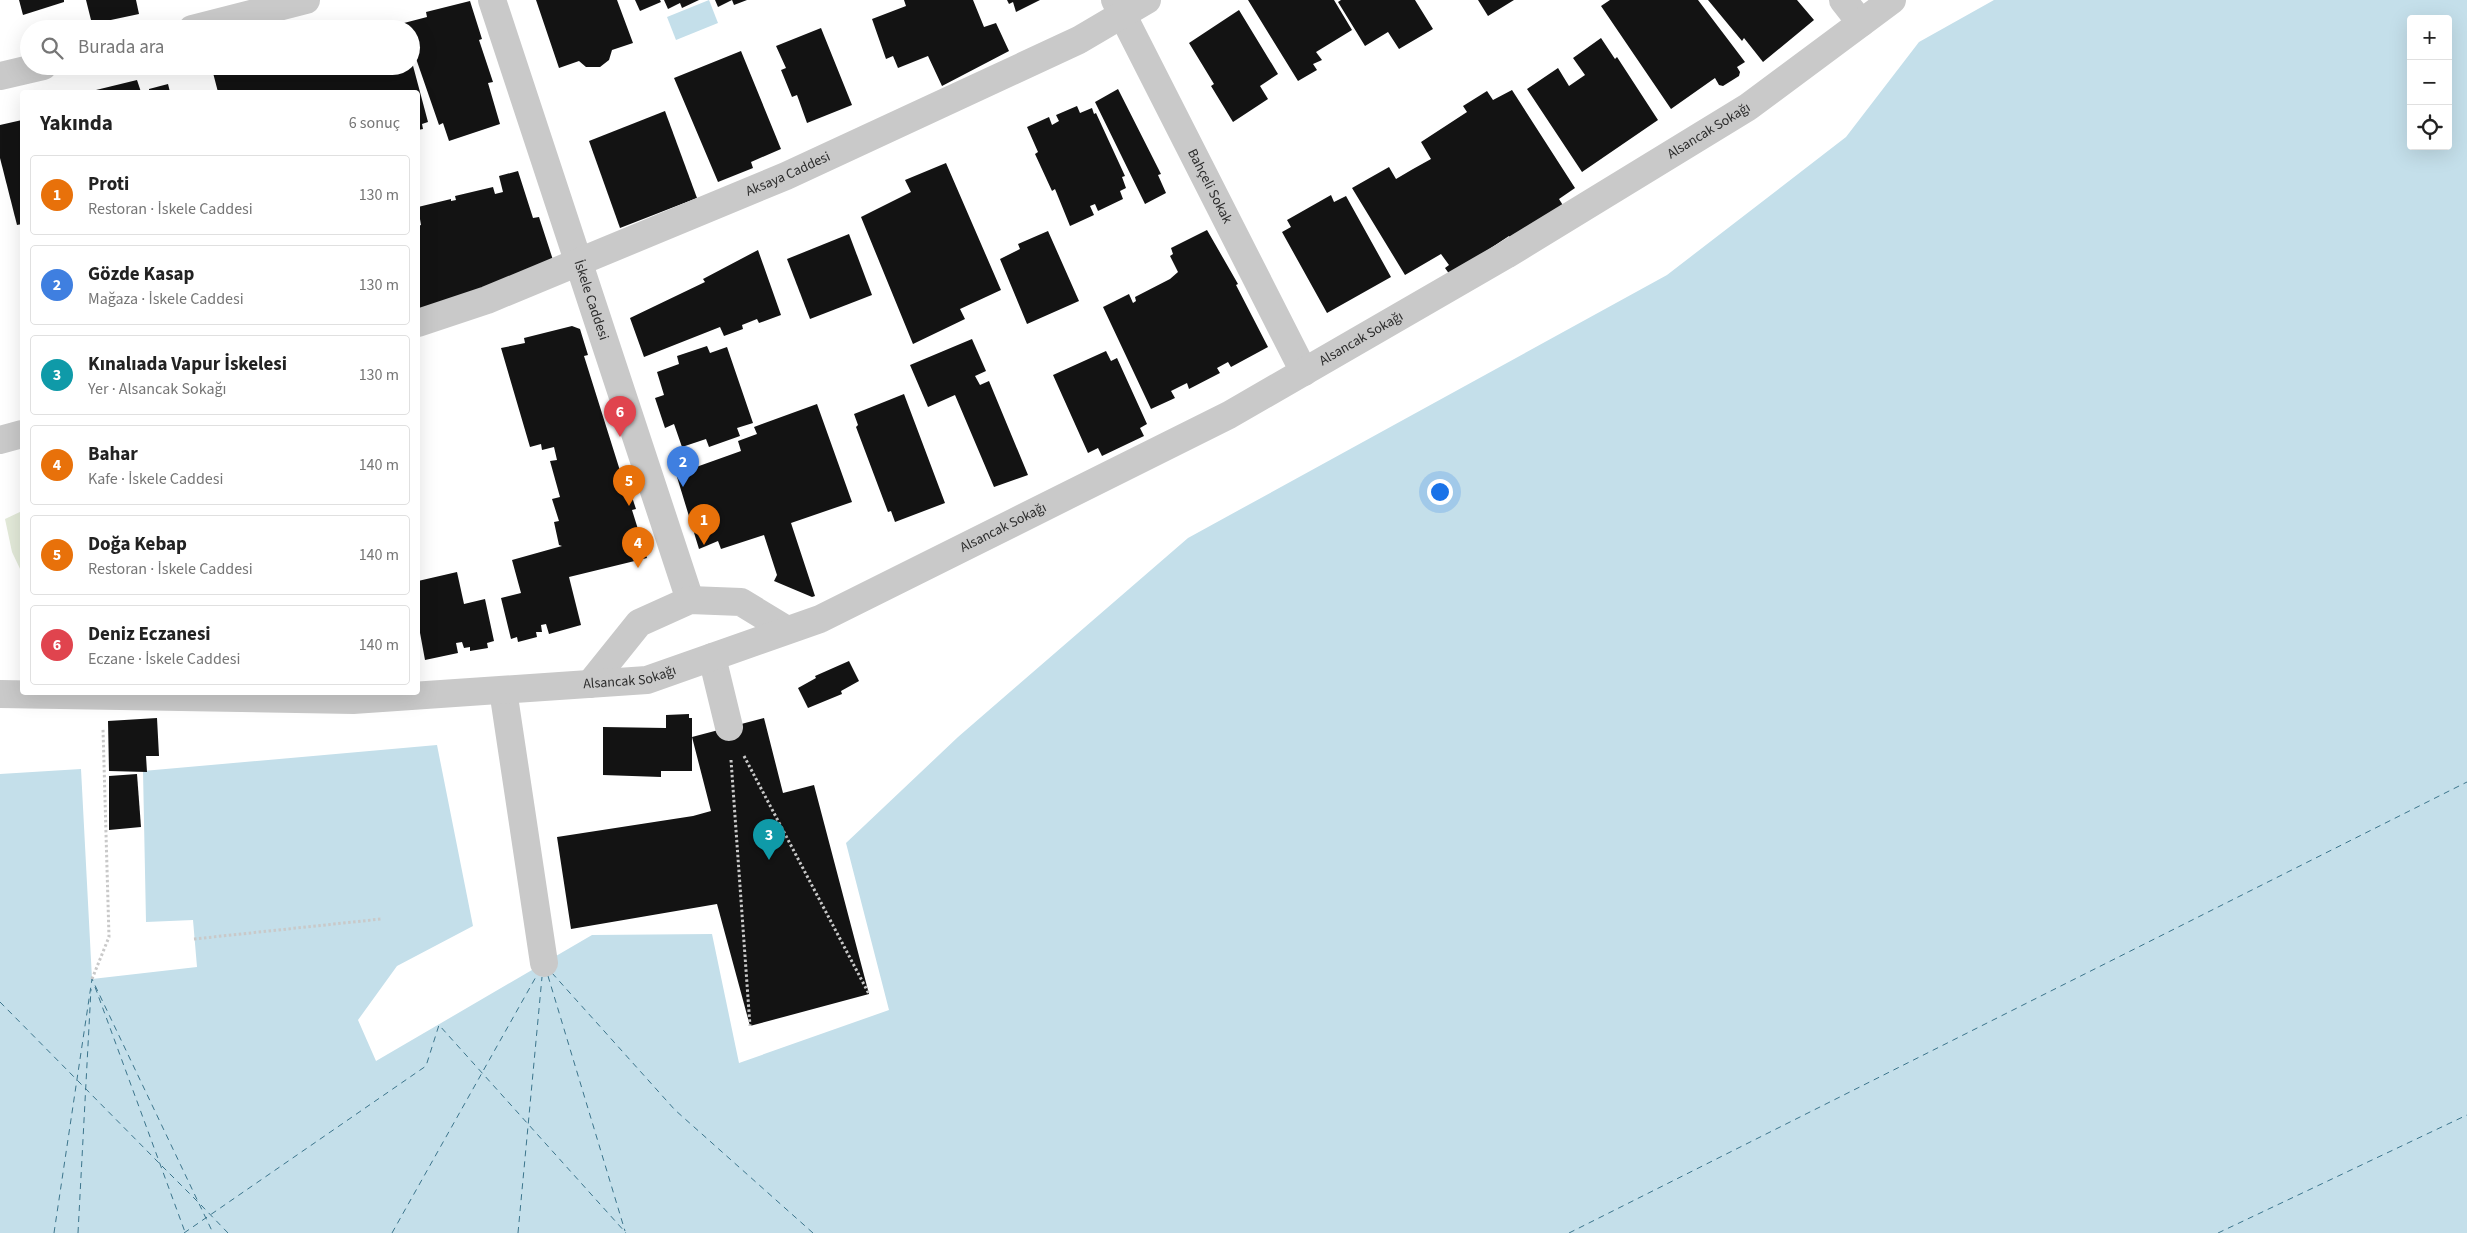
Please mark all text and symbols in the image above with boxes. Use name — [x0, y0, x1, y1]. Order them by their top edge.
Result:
map controls — [2407, 15, 2452, 150]
button: + — [2407, 15, 2452, 60]
search box — [20, 20, 420, 75]
icon: search — [38, 34, 66, 62]
text: Burada ara — [78, 34, 164, 61]
button: − — [2407, 60, 2452, 105]
street label: Alsancak Sokağı — [1663, 98, 1754, 164]
button: locate — [2407, 105, 2452, 150]
text: Yakında — [40, 108, 113, 138]
text: 6 sonuç — [349, 112, 400, 134]
street label: Bahçeli Sokak — [1182, 145, 1237, 227]
street label: Aksaya Caddesi — [743, 147, 834, 202]
text: Proti — [88, 171, 129, 198]
text: 1 — [53, 184, 61, 206]
text: 130 m — [359, 184, 399, 206]
text: Restoran · İskele Caddesi — [88, 198, 253, 220]
street label: İskele Caddesi — [568, 257, 614, 343]
text: Gözde Kasap — [88, 261, 195, 288]
text: 2 — [53, 274, 61, 296]
text: 130 m — [359, 274, 399, 296]
text: Mağaza · İskele Caddesi — [88, 288, 244, 310]
street label: Alsancak Sokağı — [1315, 306, 1407, 371]
text: Kınalıada Vapur İskelesi — [88, 351, 287, 378]
text: 3 — [53, 364, 61, 386]
text: 130 m — [359, 364, 399, 386]
text: Yer · Alsancak Sokağı — [88, 378, 227, 400]
pin: 6 — [604, 396, 636, 437]
text: Bahar — [88, 441, 138, 468]
pin: 2 — [667, 446, 699, 487]
text: 4 — [53, 454, 61, 476]
text: 140 m — [359, 454, 399, 476]
pin: 5 — [613, 465, 645, 506]
text: Kafe · İskele Caddesi — [88, 468, 223, 490]
your location — [1427, 479, 1453, 505]
street label: Alsancak Sokağı — [957, 498, 1050, 558]
pin: 1 — [688, 504, 720, 545]
pin: 4 — [622, 527, 654, 568]
text: Doğa Kebap — [88, 531, 187, 558]
text: 5 — [53, 544, 61, 566]
text: 140 m — [359, 544, 399, 566]
text: Restoran · İskele Caddesi — [88, 558, 253, 580]
text: Deniz Eczanesi — [88, 621, 211, 648]
text: 6 — [53, 634, 61, 656]
text: 140 m — [359, 634, 399, 656]
text: Eczane · İskele Caddesi — [88, 648, 240, 670]
street label: Alsancak Sokağı — [583, 660, 679, 694]
pin: 3 — [753, 819, 785, 860]

